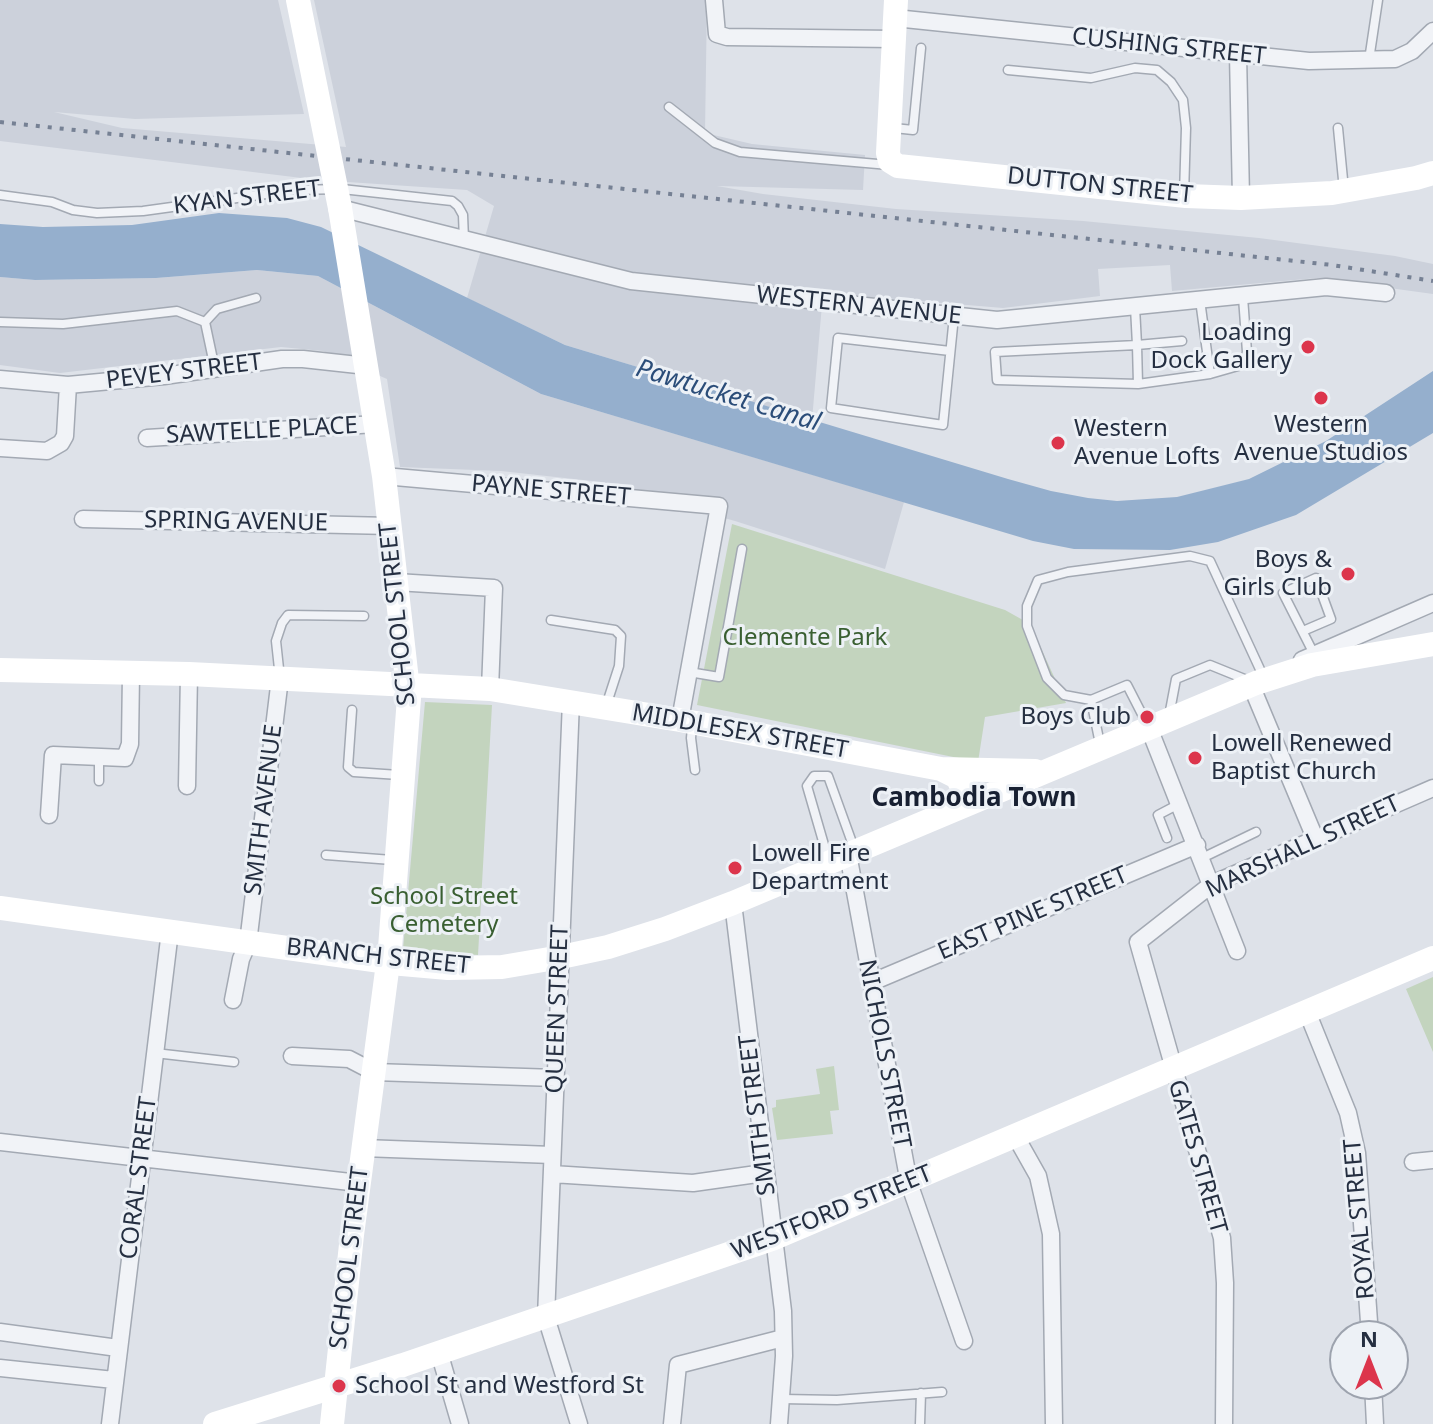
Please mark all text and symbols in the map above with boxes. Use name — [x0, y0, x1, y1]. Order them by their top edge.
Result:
street label: CUSHING STREET — [1070, 22, 1268, 72]
street label: DUTTON STREET — [1006, 162, 1194, 210]
street label: KYAN STREET — [172, 175, 322, 221]
street label: WESTERN AVENUE — [755, 281, 963, 331]
place label: Loading Dock Gallery — [1150, 319, 1292, 375]
marker: Loading Dock Gallery — [1299, 338, 1317, 356]
street label: PEVEY STREET — [104, 348, 264, 396]
water label: Pawtucket Canal — [632, 353, 824, 439]
marker: Western Avenue Studios — [1312, 389, 1330, 407]
place label: Western Avenue Studios — [1234, 411, 1408, 467]
street label: SAWTELLE PLACE — [165, 412, 359, 450]
place label: Western Avenue Lofts — [1074, 415, 1220, 471]
marker: Western Avenue Lofts — [1049, 434, 1067, 452]
street label: PAYNE STREET — [470, 470, 632, 512]
street label: SPRING AVENUE — [144, 506, 328, 538]
street label: SCHOOL STREET — [374, 521, 422, 707]
place label: Boys & Girls Club — [1224, 546, 1332, 602]
marker: Boys & Girls Club — [1339, 565, 1357, 583]
park label: Clemente Park — [723, 624, 887, 652]
street label: MIDDLESEX STREET — [630, 699, 850, 765]
place label: Boys Club — [1020, 703, 1131, 731]
marker: Boys Club — [1138, 708, 1156, 726]
street label: SMITH AVENUE — [239, 723, 289, 897]
place label: Lowell Renewed Baptist Church — [1211, 730, 1392, 786]
marker: Lowell Renewed Baptist Church — [1186, 749, 1204, 767]
district label: Cambodia Town — [872, 783, 1076, 815]
street label: MARSHALL STREET — [1201, 789, 1405, 905]
place label: Lowell Fire Department — [751, 840, 888, 896]
marker: Lowell Fire Department — [726, 859, 744, 877]
street label: EAST PINE STREET — [934, 861, 1132, 967]
park label: School Street Cemetery — [370, 883, 518, 939]
street label: QUEEN STREET — [541, 924, 575, 1094]
street label: BRANCH STREET — [285, 933, 471, 981]
street label: NICHOLS STREET — [852, 957, 916, 1151]
street label: SMITH STREET — [734, 1033, 782, 1197]
street label: GATES STREET — [1161, 1077, 1233, 1237]
street label: CORAL STREET — [115, 1095, 163, 1261]
street label: ROYAL STREET — [1339, 1137, 1381, 1301]
street label: WESTFORD STREET — [728, 1160, 936, 1266]
street label: SCHOOL STREET — [325, 1165, 375, 1351]
north arrow — [1329, 1320, 1409, 1400]
text: N — [1360, 1323, 1378, 1353]
place label: School St and Westford St — [355, 1372, 644, 1400]
marker: School St and Westford St — [330, 1377, 348, 1395]

